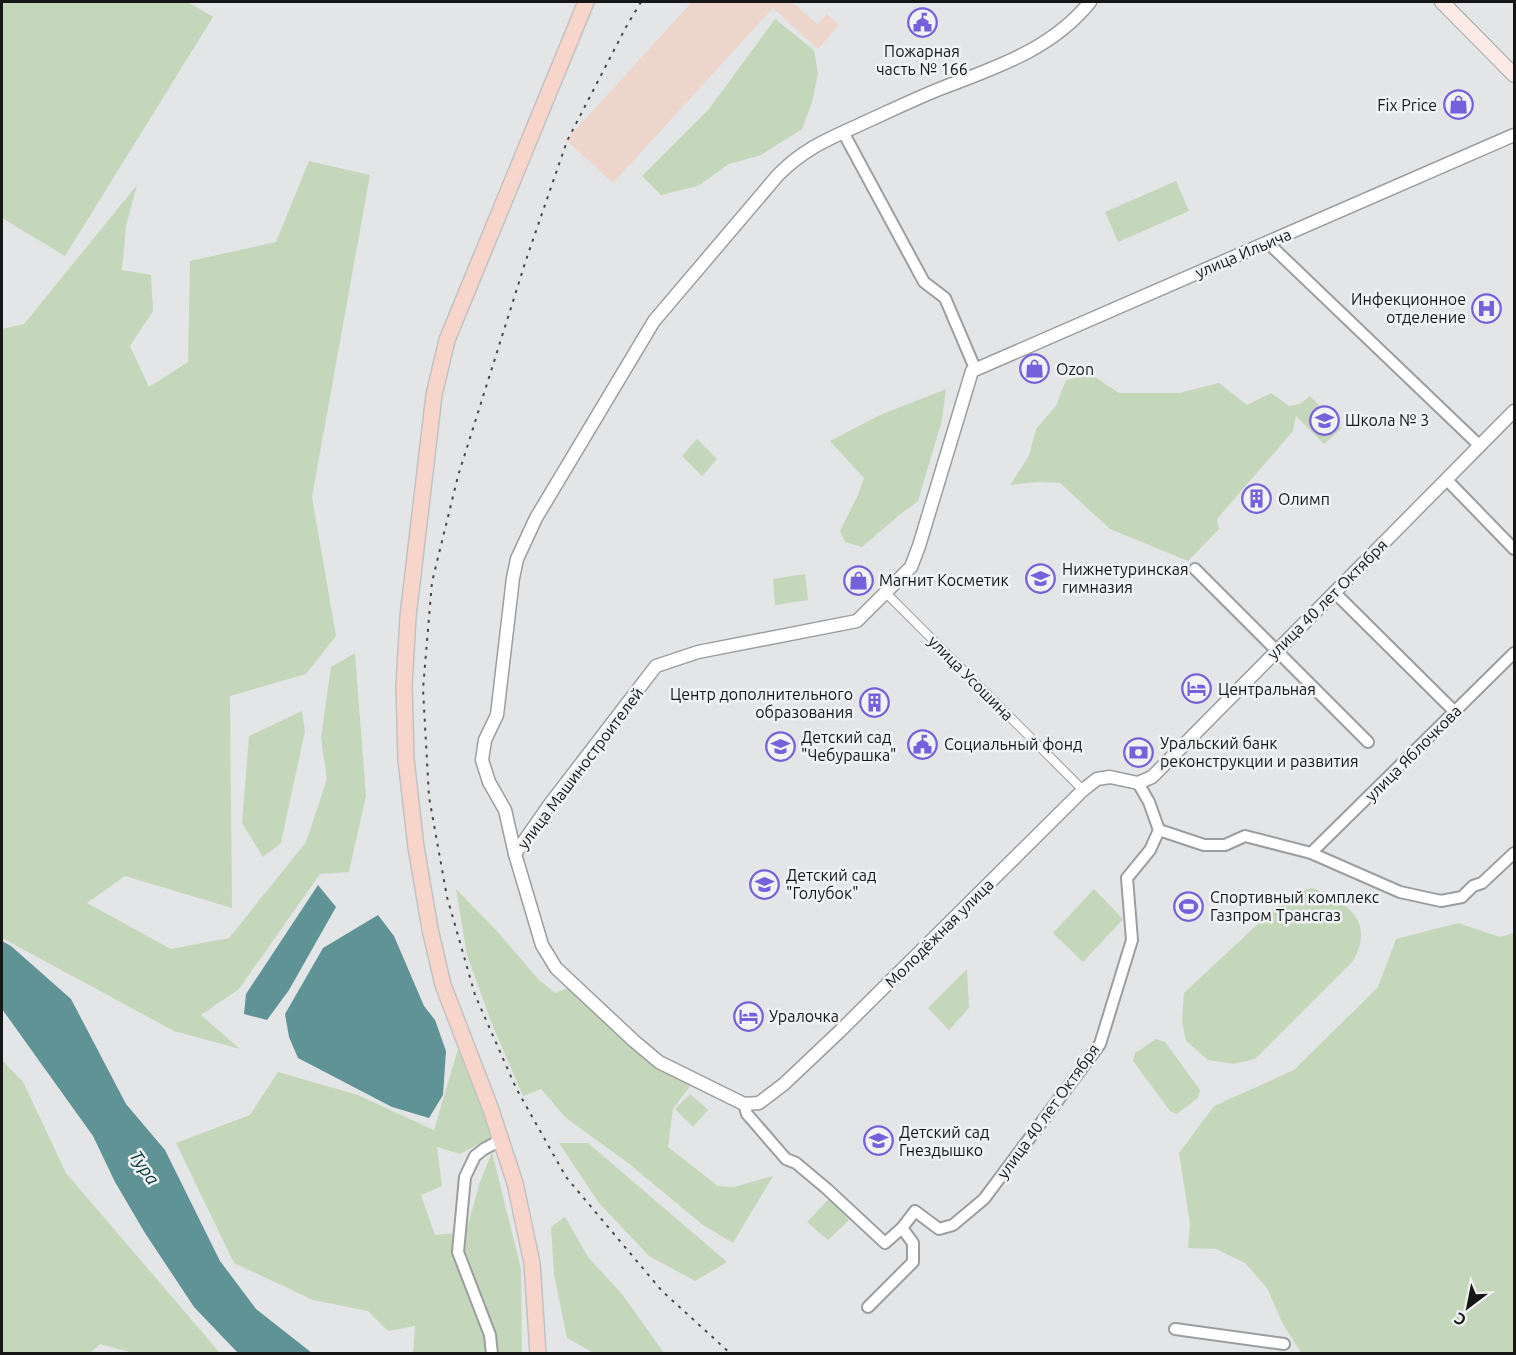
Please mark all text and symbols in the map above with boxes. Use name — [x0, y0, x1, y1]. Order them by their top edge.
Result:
public building icon: Пожарная часть № 166 — [906, 7, 938, 39]
place label: Пожарная часть № 166 — [876, 42, 968, 78]
shop icon: Fix Price — [1442, 89, 1474, 121]
place label: Fix Price — [1377, 96, 1437, 114]
street label: улица Ильича — [1192, 225, 1294, 281]
place label: Инфекционное отделение — [1351, 290, 1466, 326]
hospital icon: Инфекционное отделение — [1471, 292, 1503, 324]
shop icon: Ozon — [1019, 353, 1051, 385]
place label: Ozon — [1056, 360, 1094, 378]
school or university icon: Школа № 3 — [1308, 404, 1340, 436]
place label: Школа № 3 — [1345, 411, 1429, 429]
building icon: Олимп — [1241, 483, 1273, 515]
place label: Олимп — [1278, 490, 1330, 508]
street label: улица 40 лет Октября — [1263, 535, 1391, 663]
place label: Нижнетуринская гимназия — [1062, 560, 1189, 596]
school or university icon: Нижнетуринская гимназия — [1025, 562, 1057, 594]
shop icon: Магнит Косметик — [842, 564, 874, 596]
place label: Магнит Косметик — [879, 571, 1009, 589]
street label: улица Усошина — [925, 632, 1017, 724]
hotel icon: Центральная — [1181, 673, 1213, 705]
place label: Центральная — [1218, 680, 1316, 698]
street label: улица Машиностроителей — [513, 684, 647, 852]
place label: Центр дополнительного образования — [670, 685, 853, 721]
building icon: Центр дополнительного образования — [858, 687, 890, 719]
street label: улица Яблочкова — [1361, 701, 1465, 805]
place label: Детский сад "Чебурашка" — [801, 728, 896, 764]
public building icon: Социальный фонд — [907, 728, 939, 760]
school or university icon: Детский сад "Чебурашка" — [764, 730, 796, 762]
place label: Уральский банк реконструкции и развития — [1160, 734, 1359, 770]
place label: Социальный фонд — [944, 735, 1082, 753]
bank icon: Уральский банк реконструкции и развития — [1123, 736, 1155, 768]
place label: Детский сад "Голубок" — [786, 866, 876, 902]
school or university icon: Детский сад "Голубок" — [749, 868, 781, 900]
street label: Молодёжная улица — [881, 875, 997, 991]
place label: Спортивный комплекс Газпром Трансгаз — [1210, 888, 1380, 924]
sports icon: Спортивный комплекс Газпром Трансгаз — [1173, 890, 1205, 922]
hotel icon: Уралочка — [732, 1000, 764, 1032]
place label: Уралочка — [769, 1007, 839, 1025]
street label: улица 40 лет Октября — [993, 1040, 1103, 1182]
place label: Детский сад Гнездышко — [899, 1123, 989, 1159]
school or university icon: Детский сад Гнездышко — [862, 1125, 894, 1157]
water label: Тура — [126, 1146, 164, 1188]
north arrow — [1438, 1277, 1498, 1337]
text: С — [1451, 1309, 1469, 1330]

